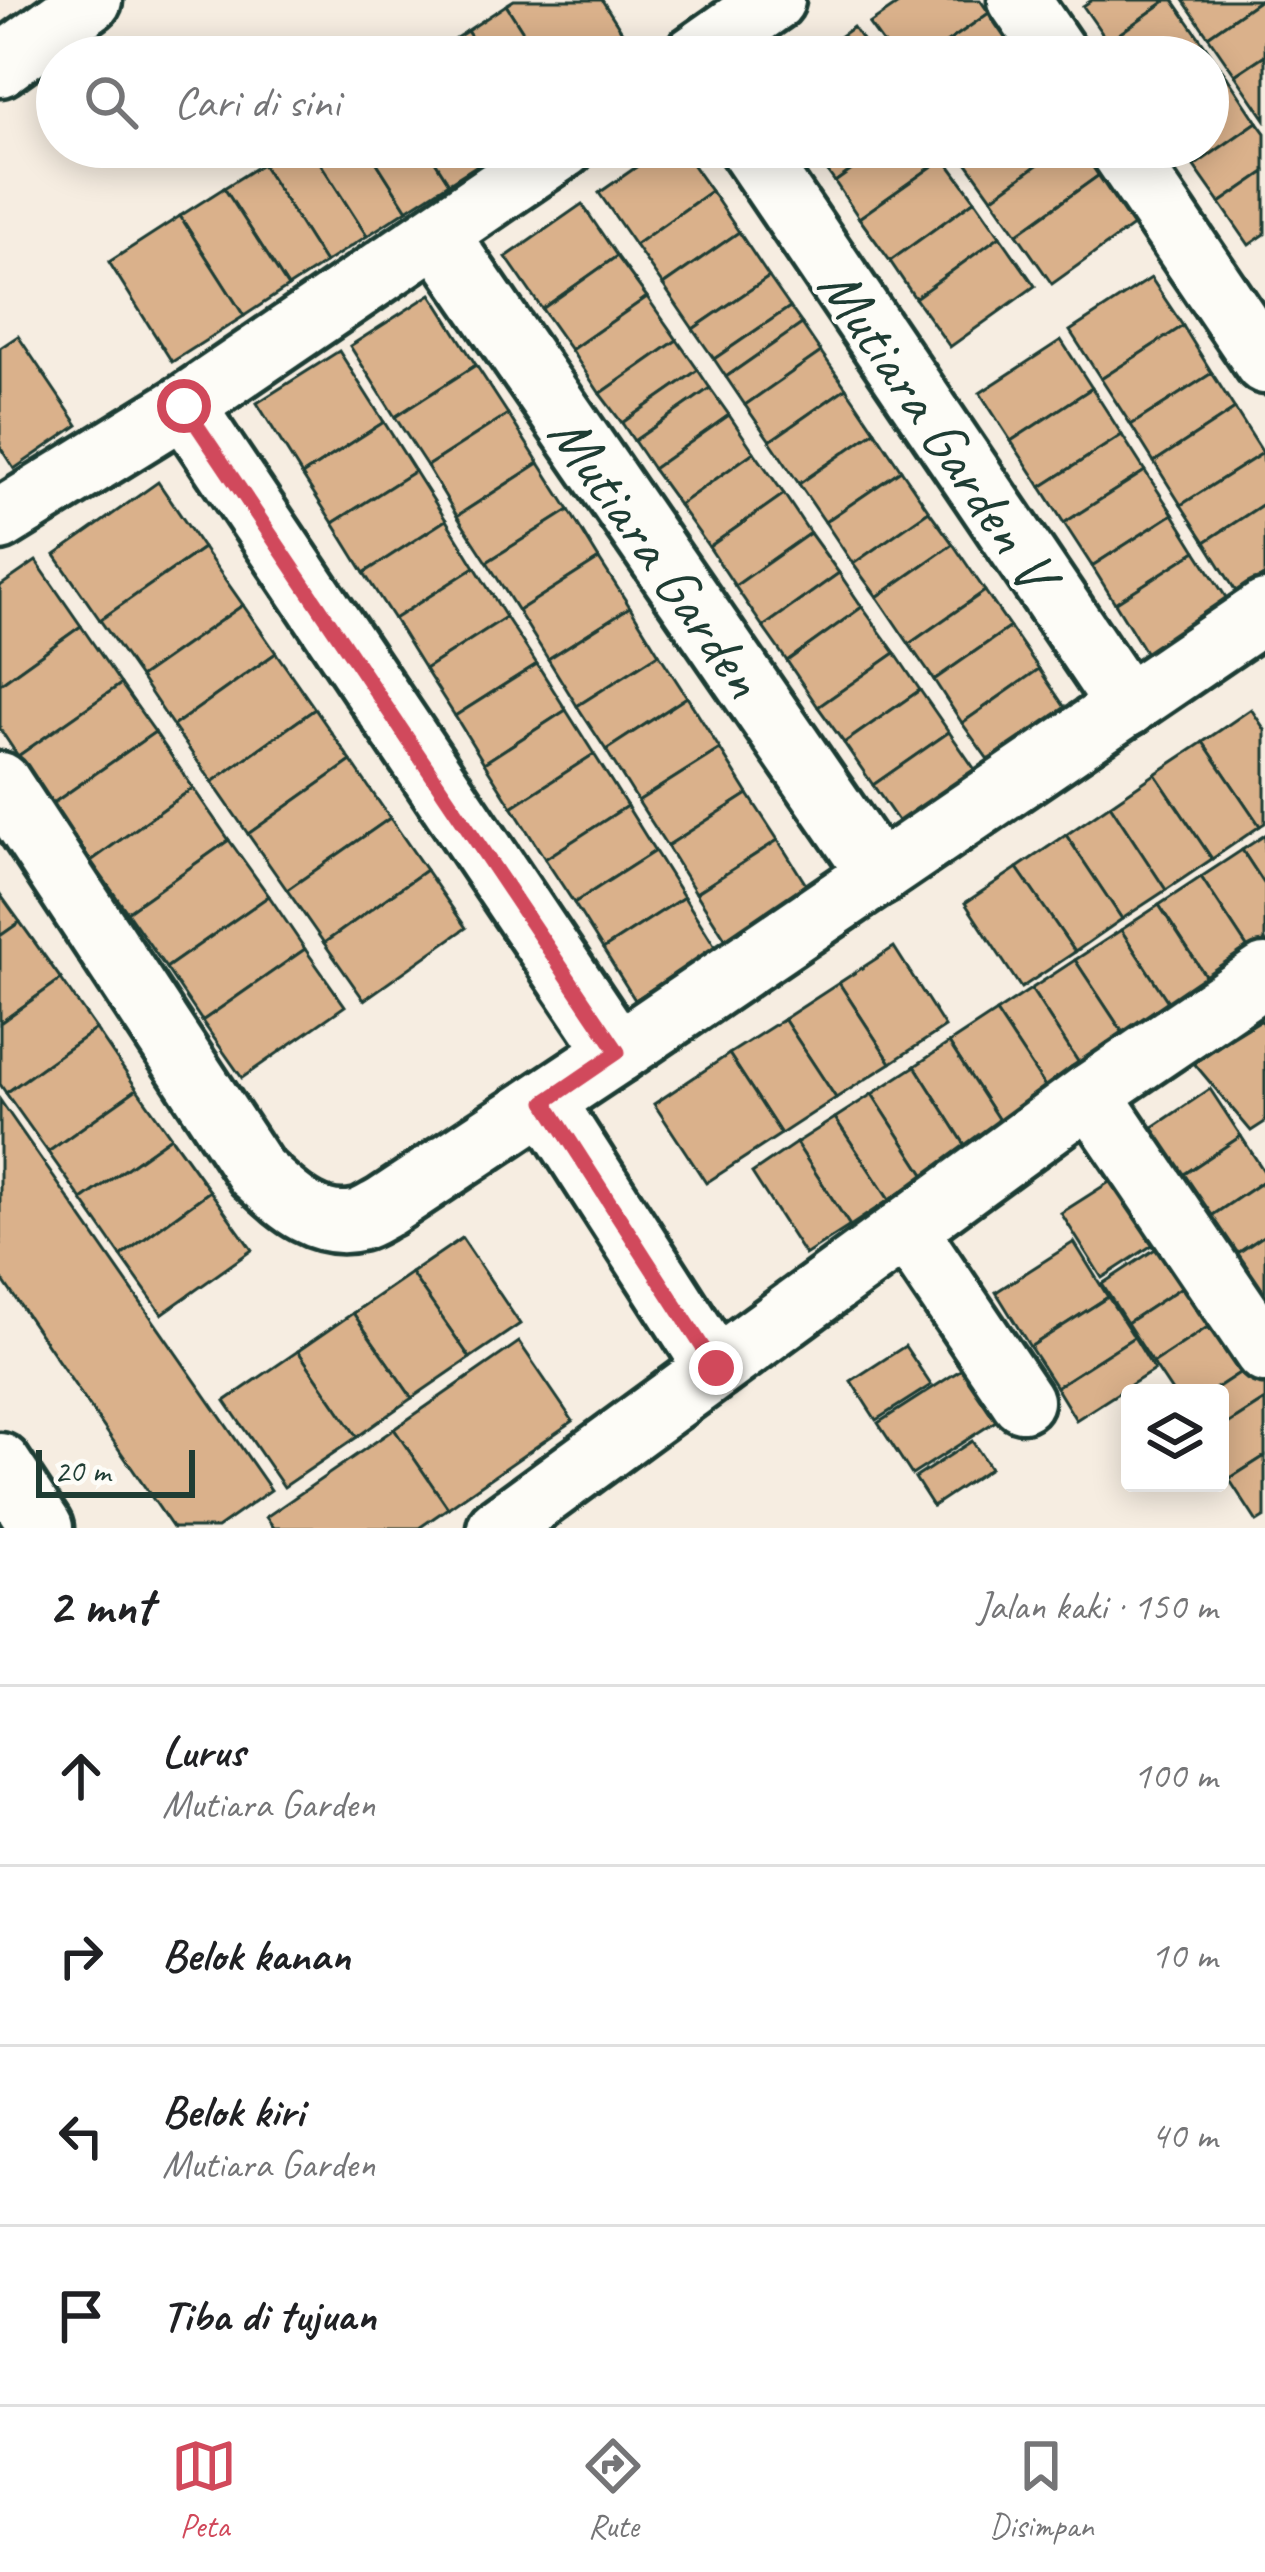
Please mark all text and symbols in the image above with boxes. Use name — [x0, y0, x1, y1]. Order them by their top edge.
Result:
search box — [36, 36, 1229, 168]
icon: search — [78, 69, 144, 135]
text: Cari di sini — [174, 74, 340, 131]
street label: Mutiara Garden V — [802, 252, 1079, 612]
route start — [157, 379, 211, 433]
street label: Mutiara Garden — [532, 400, 783, 712]
route end — [689, 1341, 743, 1395]
map controls — [1121, 1384, 1229, 1492]
button: layers — [1121, 1384, 1229, 1492]
scale bar — [36, 1444, 195, 1497]
text: 20 m — [54, 1450, 110, 1492]
text: 2 mnt — [48, 1574, 153, 1638]
text: Jalan kaki · 150 m — [977, 1582, 1217, 1631]
text: Lurus — [162, 1723, 245, 1780]
icon: ahead — [48, 1743, 114, 1809]
text: 100 m — [1133, 1751, 1217, 1800]
text: Mutiara Garden — [162, 1780, 375, 1829]
icon: right — [48, 1923, 114, 1989]
text: Belok kanan — [162, 1927, 350, 1984]
text: 10 m — [1151, 1931, 1217, 1980]
text: Belok kiri — [162, 2083, 304, 2140]
icon: left — [48, 2103, 114, 2169]
text: 40 m — [1151, 2111, 1217, 2160]
text: Mutiara Garden — [162, 2140, 375, 2189]
icon: arrive — [48, 2283, 114, 2349]
text: Tiba di tujuan — [162, 2287, 376, 2344]
tab: Peta — [171, 2433, 237, 2547]
tab: Rute — [580, 2433, 646, 2547]
tab: Disimpan — [989, 2433, 1094, 2547]

